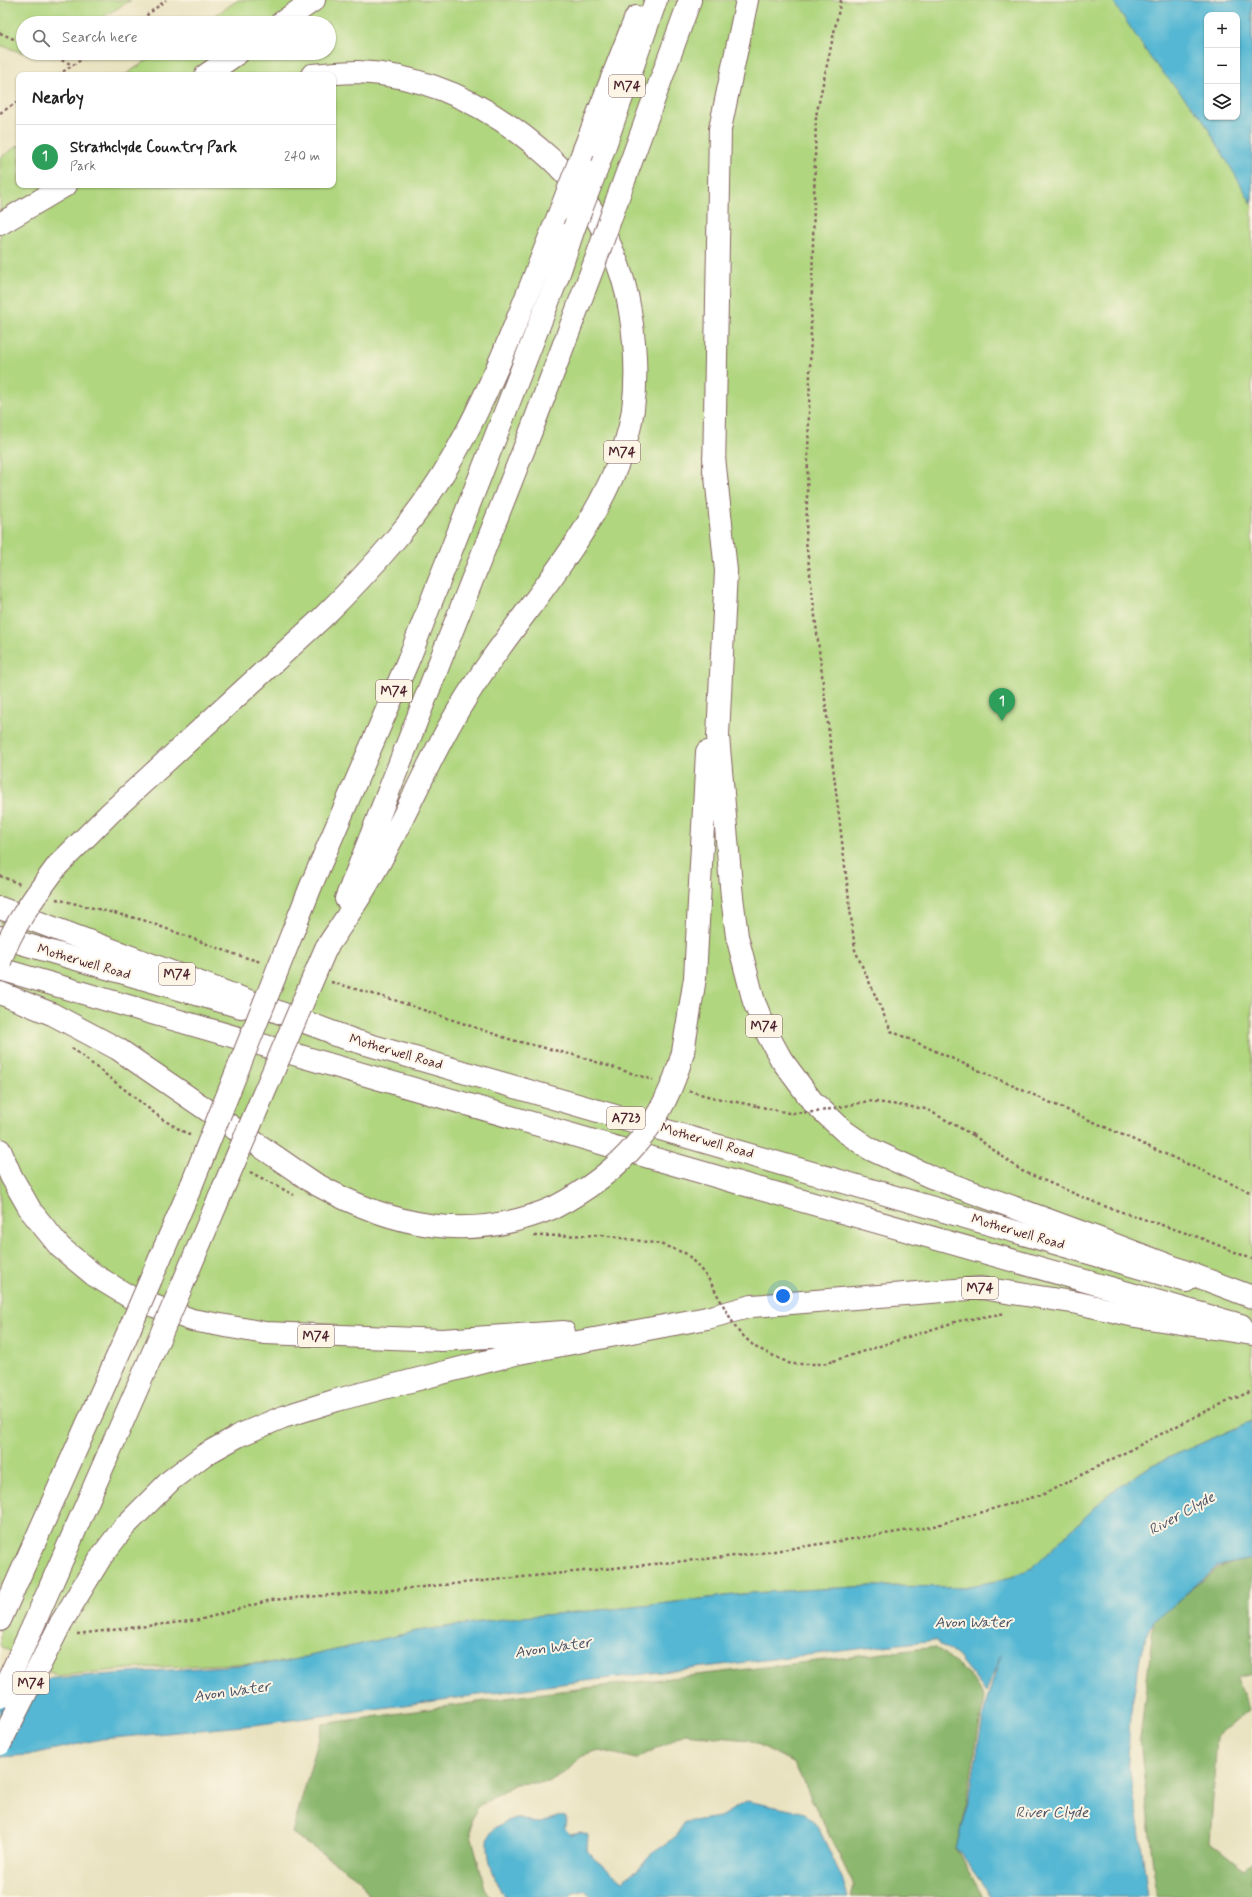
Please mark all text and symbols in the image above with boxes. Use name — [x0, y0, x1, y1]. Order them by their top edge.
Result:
map controls — [1204, 12, 1240, 120]
button: + — [1204, 12, 1240, 48]
search box — [16, 16, 336, 60]
icon: search — [30, 27, 52, 49]
text: Search here — [62, 28, 138, 48]
button: − — [1204, 48, 1240, 84]
road number: M74 — [609, 75, 645, 97]
button: layers — [1204, 84, 1240, 120]
text: Nearby — [32, 87, 84, 109]
text: Strathclyde Country Park — [70, 138, 237, 158]
text: 1 — [42, 148, 48, 165]
text: 240 m — [284, 148, 320, 165]
text: Park — [70, 158, 96, 175]
road number: M74 — [604, 441, 640, 463]
road number: M74 — [376, 680, 412, 702]
pin: 1 — [989, 688, 1015, 721]
street label: Motherwell Road — [35, 940, 133, 984]
road number: M74 — [159, 963, 195, 985]
road number: M74 — [746, 1015, 782, 1037]
street label: Motherwell Road — [347, 1030, 445, 1074]
road number: A723 — [607, 1107, 645, 1129]
street label: Motherwell Road — [658, 1119, 756, 1163]
street label: Motherwell Road — [969, 1210, 1067, 1254]
road number: M74 — [962, 1277, 998, 1299]
your location — [773, 1286, 793, 1306]
road number: M74 — [298, 1325, 334, 1347]
water label: River Clyde — [1145, 1487, 1219, 1540]
water label: Avon Water — [935, 1613, 1013, 1633]
water label: Avon Water — [514, 1633, 594, 1663]
road number: M74 — [13, 1672, 49, 1694]
water label: Avon Water — [193, 1677, 273, 1707]
water label: River Clyde — [1016, 1803, 1089, 1823]

